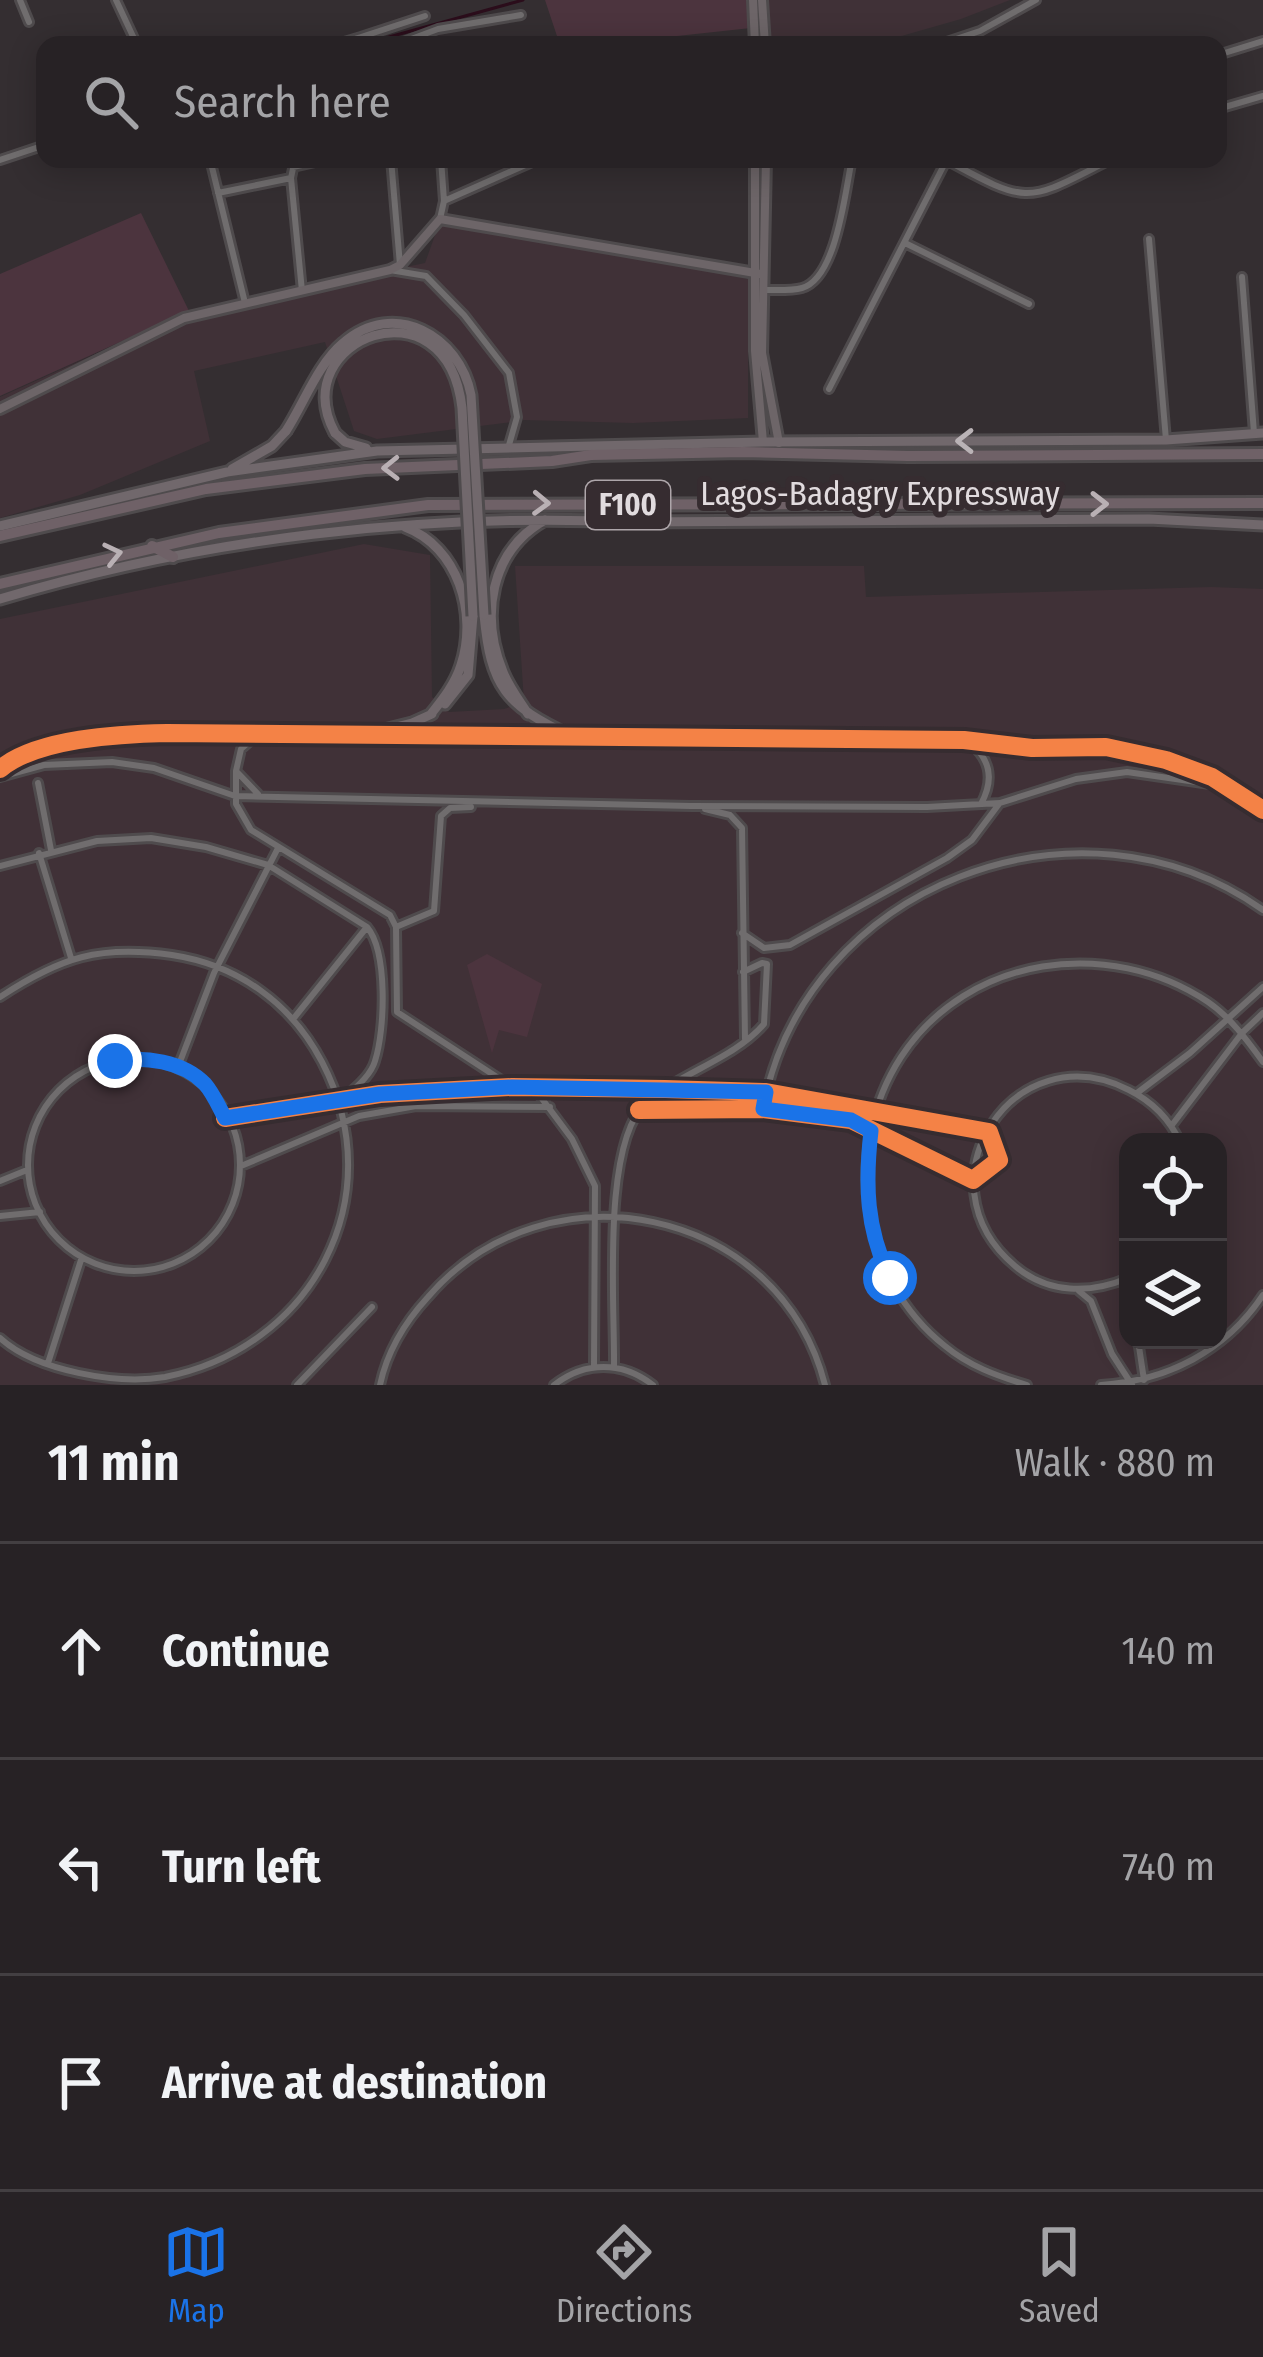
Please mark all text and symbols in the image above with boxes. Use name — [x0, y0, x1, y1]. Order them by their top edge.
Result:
search box — [36, 36, 1227, 168]
icon: search — [78, 69, 144, 135]
text: Search here — [174, 75, 391, 129]
one-way arrow — [955, 428, 974, 454]
one-way arrow — [381, 455, 400, 481]
street label: Lagos-Badagry Expressway — [700, 474, 1060, 514]
road number: F100 — [586, 481, 670, 529]
one-way arrow — [532, 489, 551, 515]
one-way arrow — [1090, 491, 1109, 517]
one-way arrow — [103, 543, 123, 568]
route end — [88, 1034, 142, 1088]
map controls — [1119, 1133, 1227, 1349]
button: locate — [1119, 1133, 1227, 1241]
button: layers — [1119, 1241, 1227, 1349]
route start — [863, 1251, 917, 1305]
text: 11 min — [48, 1432, 180, 1494]
text: Walk · 880 m — [1015, 1440, 1215, 1486]
icon: ahead — [48, 1618, 114, 1684]
text: Continue — [162, 1624, 330, 1678]
text: 140 m — [1121, 1628, 1215, 1674]
icon: left — [48, 1834, 114, 1900]
text: Turn left — [162, 1840, 321, 1894]
text: 740 m — [1122, 1844, 1215, 1890]
icon: arrive — [48, 2050, 114, 2116]
text: Arrive at destination — [162, 2056, 547, 2110]
tab: Map — [163, 2219, 229, 2331]
tab: Directions — [556, 2219, 692, 2331]
tab: Saved — [1019, 2219, 1100, 2331]

